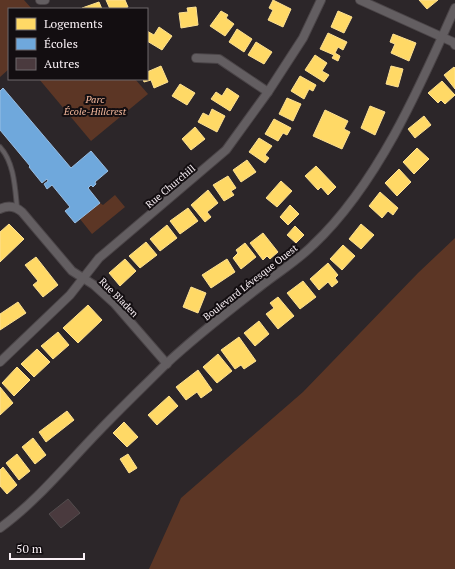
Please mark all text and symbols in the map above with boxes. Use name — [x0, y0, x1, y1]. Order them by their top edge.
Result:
legend — [8, 8, 148, 80]
text: Logements — [44, 16, 103, 31]
text: Écoles — [44, 36, 78, 51]
text: Autres — [44, 56, 79, 71]
park label: Parc École-Hillcrest — [63, 93, 127, 118]
street label: Rue Churchill — [143, 162, 198, 211]
street label: Boulevard Lévesque Ouest — [200, 241, 301, 323]
street label: Rue Bladen — [96, 275, 141, 320]
scale bar — [10, 535, 84, 561]
text: 50 m — [16, 541, 43, 556]

